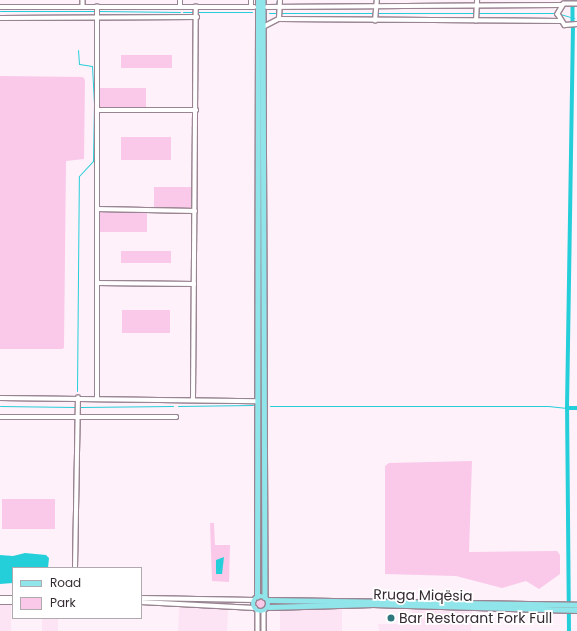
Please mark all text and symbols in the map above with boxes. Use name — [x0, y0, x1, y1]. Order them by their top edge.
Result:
legend — [12, 567, 142, 619]
text: Road — [50, 574, 81, 591]
street label: Rruga Miqësia — [373, 586, 473, 604]
text: Park — [50, 594, 76, 611]
place label: Bar Restorant Fork Full — [399, 610, 552, 626]
marker: Bar Restorant Fork Full — [386, 613, 396, 623]

